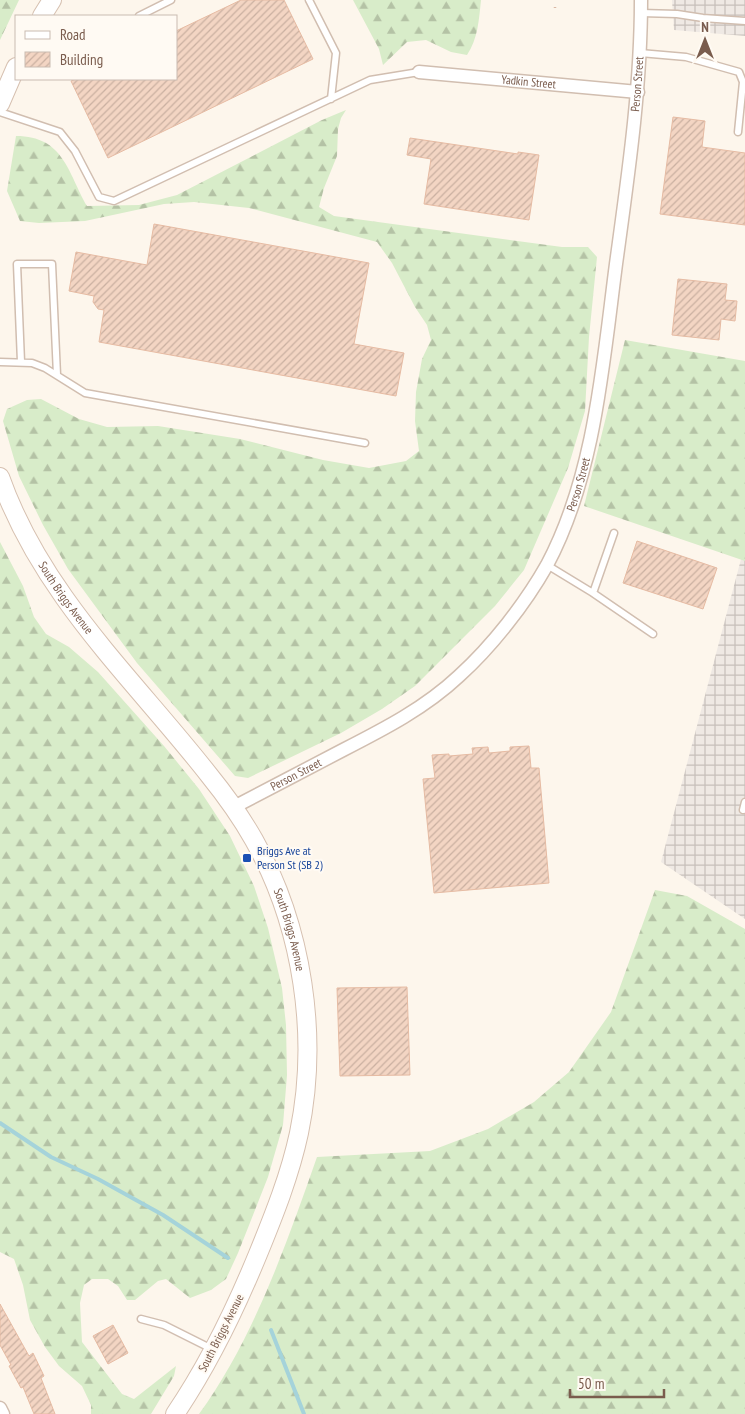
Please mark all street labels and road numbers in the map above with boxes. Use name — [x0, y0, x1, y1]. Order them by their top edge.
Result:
street label: Person Street — [627, 55, 646, 112]
street label: Yadkin Street — [501, 72, 557, 92]
street label: Person Street — [563, 455, 593, 513]
street label: South Briggs Avenue — [35, 559, 97, 637]
street label: Person Street — [268, 754, 324, 794]
street label: South Briggs Avenue — [271, 886, 308, 972]
street label: South Briggs Avenue — [195, 1291, 247, 1374]

